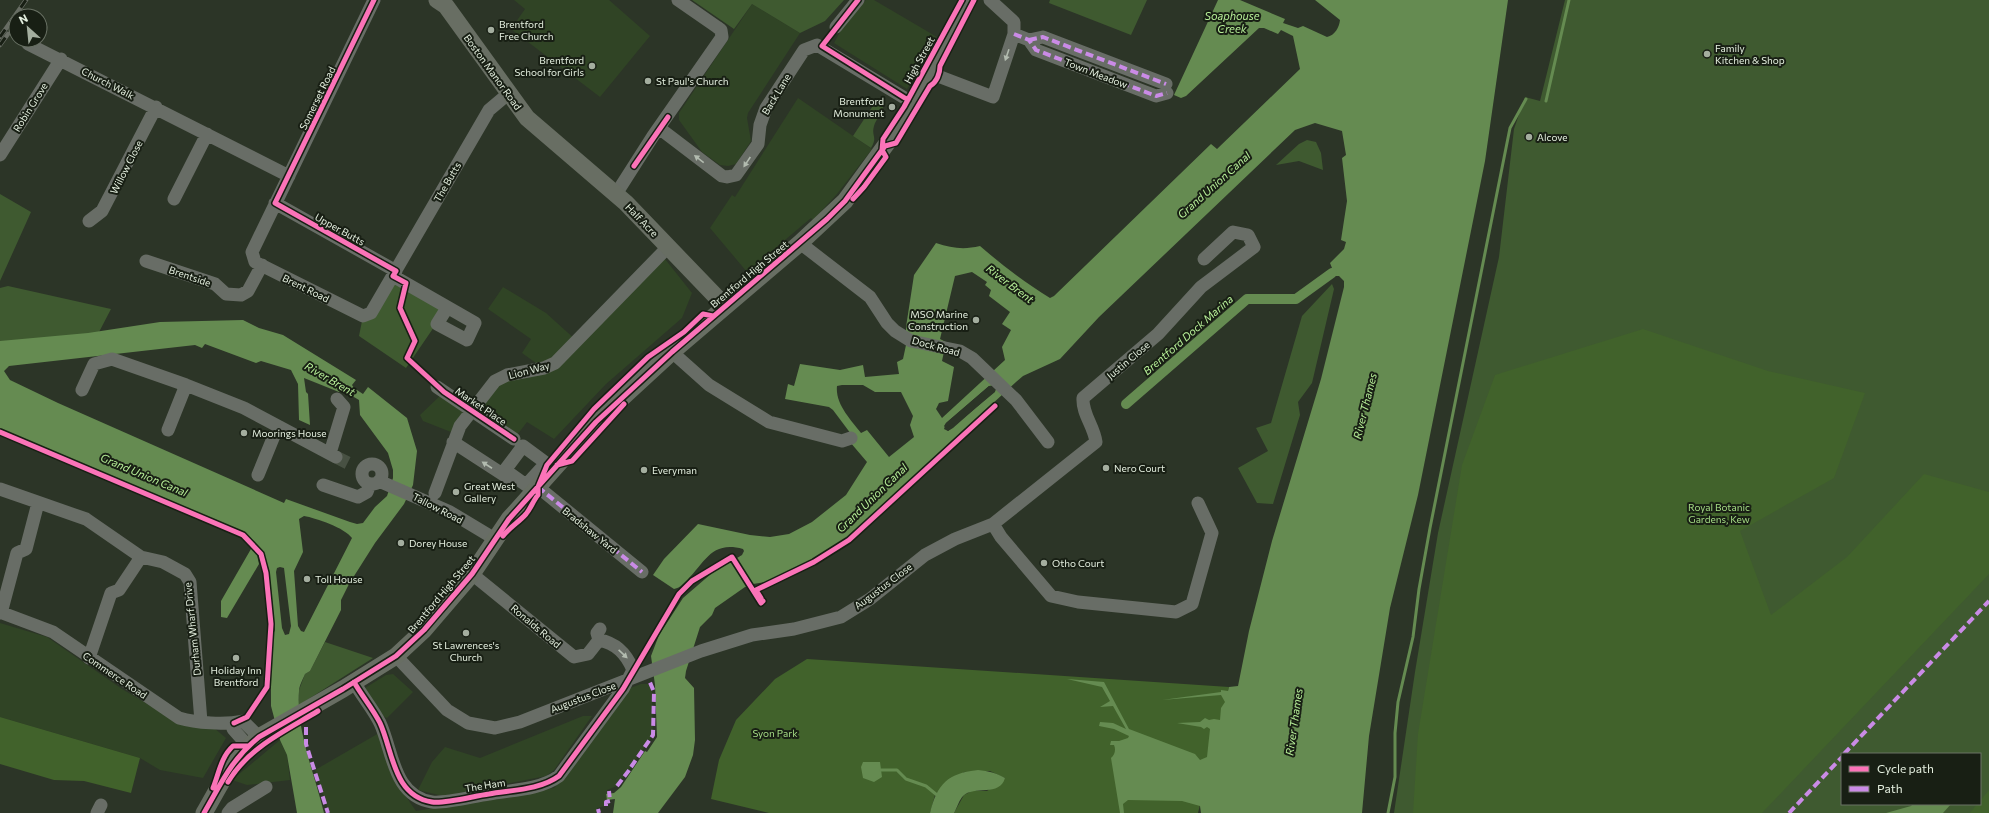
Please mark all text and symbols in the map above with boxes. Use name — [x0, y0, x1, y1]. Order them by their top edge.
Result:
north arrow — [8, 8, 48, 48]
water label: Soaphouse Creek — [1204, 9, 1260, 35]
text: N — [17, 11, 30, 26]
place label: Brentford Free Church — [499, 18, 554, 42]
marker: Brentford Free Church — [486, 25, 496, 35]
street label: Boston Manor Road — [462, 32, 524, 112]
street label: High Street — [901, 35, 937, 85]
place label: Family Kitchen & Shop — [1715, 42, 1785, 66]
one-way arrow — [1004, 49, 1010, 61]
marker: Family Kitchen & Shop — [1702, 49, 1712, 59]
place label: Brentford School for Girls — [514, 54, 584, 78]
street label: Town Meadow — [1063, 55, 1129, 91]
marker: Brentford School for Girls — [587, 61, 597, 71]
street label: Somerset Road — [297, 64, 338, 132]
street label: Church Walk — [80, 65, 137, 102]
street label: Back Lane — [759, 71, 793, 117]
place label: St Paul's Church — [656, 75, 729, 87]
marker: St Paul's Church — [643, 76, 653, 86]
street label: Robin Grove — [10, 80, 50, 134]
place label: Brentford Monument — [833, 95, 884, 119]
marker: Brentford Monument — [887, 102, 897, 112]
place label: Alcove — [1537, 131, 1567, 143]
marker: Alcove — [1524, 132, 1534, 142]
street label: Willow Close — [107, 138, 145, 196]
water label: Grand Union Canal — [1175, 148, 1253, 221]
one-way arrow — [694, 154, 705, 163]
one-way arrow — [743, 157, 751, 167]
street label: The Butts — [431, 160, 463, 204]
street label: Half Acre — [623, 201, 661, 239]
street label: Upper Butts — [313, 210, 367, 248]
street label: Brentford High Street — [708, 238, 790, 310]
water label: River Brent — [984, 262, 1037, 306]
street label: Brentside — [167, 263, 213, 289]
street label: Brent Road — [281, 272, 332, 305]
water label: Brentford Dock Marina — [1140, 292, 1235, 377]
place label: MSO Marine Construction — [908, 308, 968, 332]
marker: MSO Marine Construction — [971, 315, 981, 325]
street label: Dock Road — [911, 334, 961, 358]
street label: Justin Close — [1104, 339, 1152, 381]
water label: River Brent — [303, 359, 358, 398]
street label: Lion Way — [507, 359, 551, 381]
water label: River Thames — [1350, 372, 1379, 440]
street label: Market Place — [453, 384, 509, 428]
place label: Moorings House — [252, 427, 327, 439]
marker: Moorings House — [239, 428, 249, 438]
water label: Grand Union Canal — [99, 450, 190, 499]
water label: Grand Union Canal — [834, 460, 910, 535]
one-way arrow — [481, 461, 493, 468]
place label: Nero Court — [1114, 462, 1165, 474]
marker: Nero Court — [1101, 463, 1111, 473]
place label: Everyman — [652, 464, 697, 476]
marker: Everyman — [639, 465, 649, 475]
place label: Great West Gallery — [464, 480, 515, 504]
marker: Great West Gallery — [451, 487, 461, 497]
street label: Tallow Road — [411, 490, 465, 526]
park label: Royal Botanic Gardens, Kew — [1688, 501, 1750, 525]
street label: Bradshaw Yard — [560, 504, 620, 556]
place label: Dorey House — [409, 537, 467, 549]
marker: Dorey House — [396, 538, 406, 548]
street label: Brentford High Street — [405, 553, 477, 635]
place label: Otho Court — [1052, 557, 1104, 569]
marker: Otho Court — [1039, 558, 1049, 568]
street label: Augustus Close — [852, 560, 914, 612]
place label: Toll House — [315, 573, 363, 585]
marker: Toll House — [302, 574, 312, 584]
street label: Durham Wharf Drive — [181, 582, 203, 676]
street label: Ronalds Road — [509, 602, 564, 650]
marker: St Lawrences's Church — [461, 628, 471, 638]
place label: St Lawrences's Church — [433, 639, 500, 663]
street label: Commerce Road — [81, 649, 150, 701]
one-way arrow — [618, 649, 628, 659]
marker: Holiday Inn Brentford — [231, 653, 241, 663]
place label: Holiday Inn Brentford — [211, 664, 261, 688]
street label: Augustus Close — [549, 679, 617, 715]
water label: River Thames — [1282, 688, 1305, 756]
park label: Syon Park — [752, 727, 798, 739]
legend — [1841, 753, 1981, 805]
text: Cycle path — [1877, 761, 1934, 775]
street label: The Ham — [464, 776, 506, 794]
text: Path — [1877, 781, 1903, 795]

